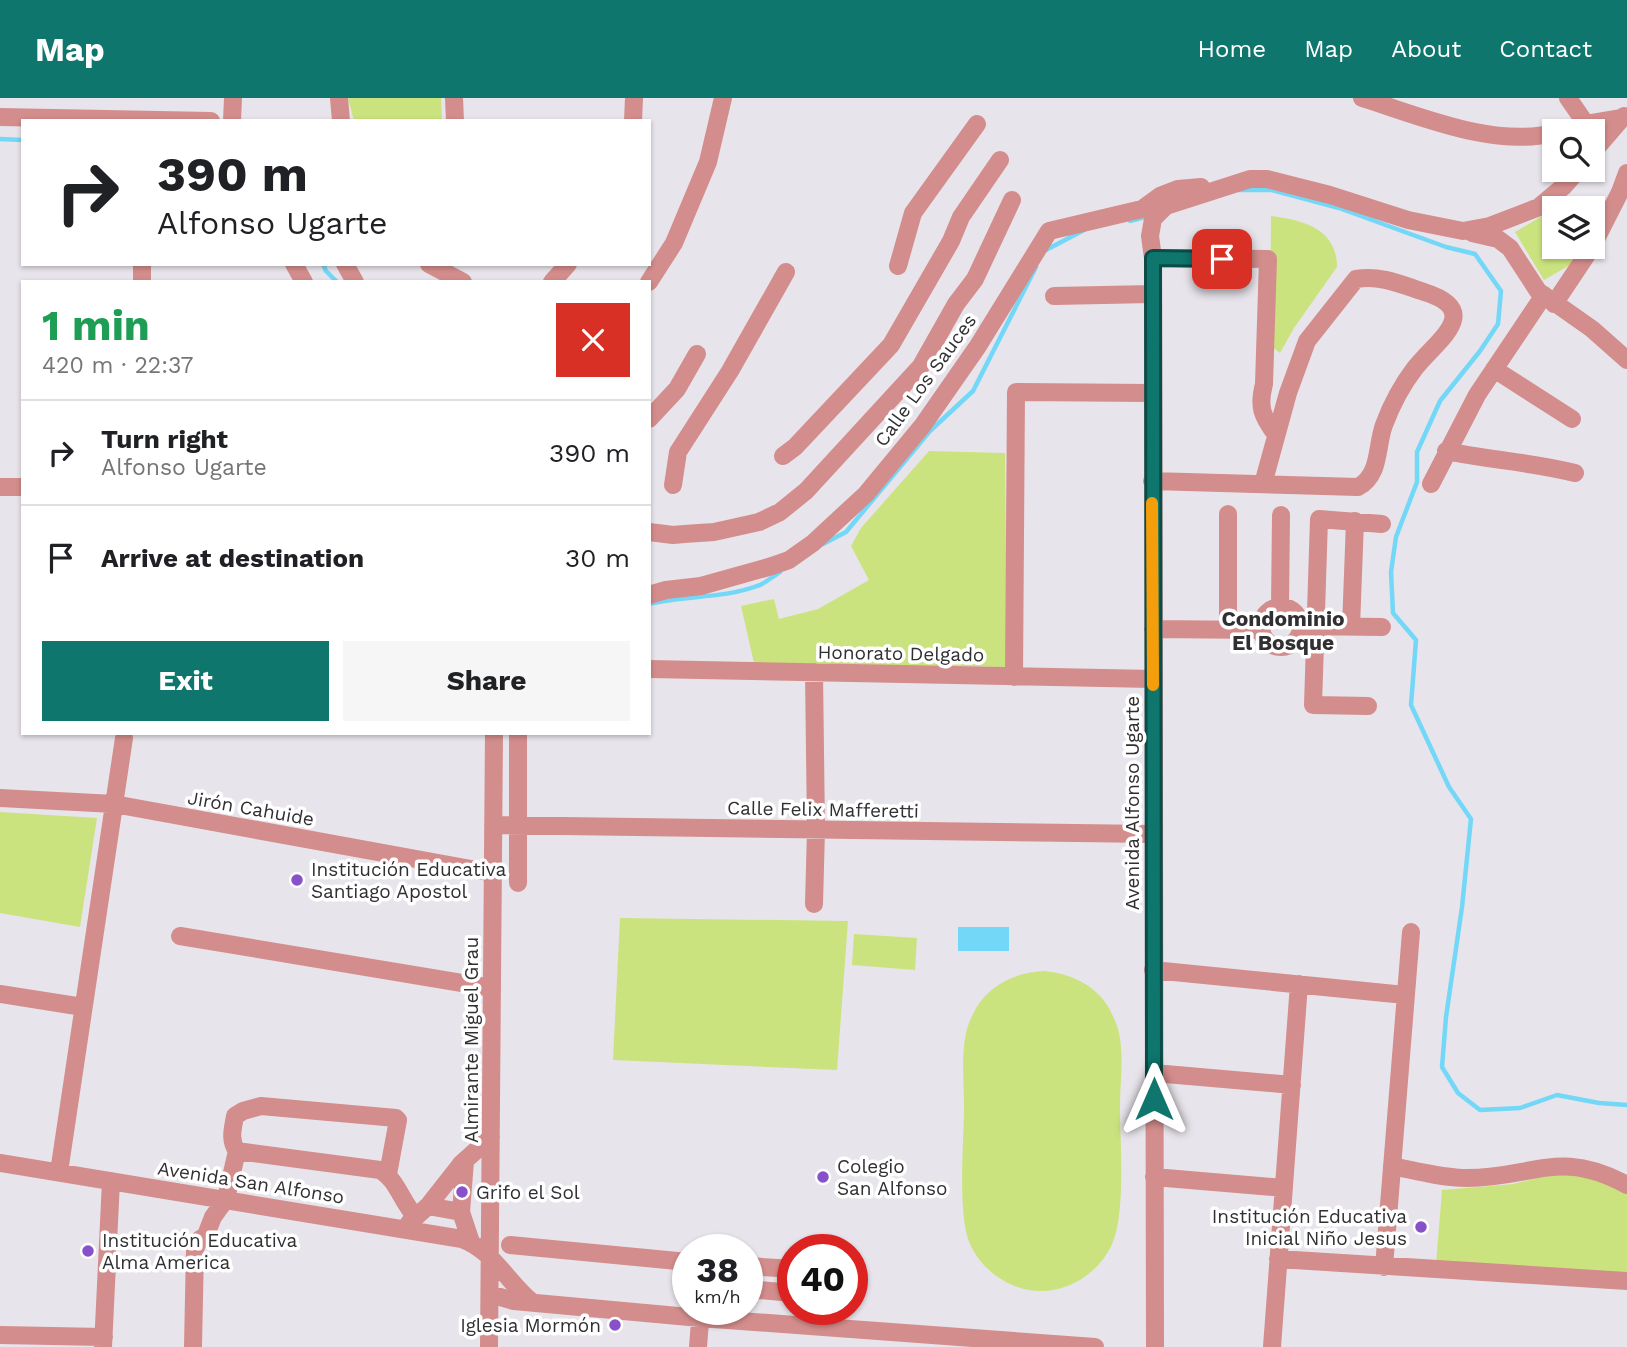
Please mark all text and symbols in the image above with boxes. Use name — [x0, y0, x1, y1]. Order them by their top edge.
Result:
text: Map — [35, 30, 105, 69]
text: Home — [1198, 35, 1266, 63]
text: Map — [1304, 35, 1353, 63]
text: About — [1391, 35, 1461, 63]
text: Contact — [1499, 35, 1592, 63]
map controls — [1542, 119, 1605, 259]
button: search — [1542, 119, 1605, 182]
text: 390 m — [157, 145, 308, 203]
icon: right — [42, 147, 133, 238]
button: layers — [1542, 196, 1605, 259]
text: Alfonso Ugarte — [157, 204, 387, 242]
pin — [1192, 229, 1252, 289]
icon: arrive — [1203, 240, 1241, 278]
text: 1 min — [42, 301, 150, 350]
button: close — [556, 303, 630, 377]
street label: Calle Los Sauces — [870, 310, 981, 451]
text: 420 m · 22:37 — [42, 352, 193, 379]
text: Turn right — [101, 424, 228, 454]
icon: right — [42, 434, 80, 472]
text: 390 m — [549, 438, 630, 468]
text: Alfonso Ugarte — [101, 454, 267, 481]
icon: arrive — [42, 539, 80, 577]
text: Arrive at destination — [101, 543, 364, 573]
text: 30 m — [565, 543, 630, 573]
district label: Condominio El Bosque — [1221, 606, 1345, 655]
button: Exit — [42, 641, 329, 721]
button: Share — [343, 641, 630, 721]
street label: Honorato Delgado — [817, 641, 985, 666]
street label: Avenida Alfonso Ugarte — [1121, 696, 1144, 910]
street label: Jirón Cahuide — [186, 786, 316, 831]
street label: Calle Felix Mafferetti — [727, 796, 919, 823]
place label: Institución Educativa Santiago Apostol — [311, 858, 506, 903]
marker: Institución Educativa Santiago Apostol — [289, 872, 305, 888]
street label: Almirante Miguel Grau — [460, 937, 483, 1143]
position arrow — [1117, 1062, 1191, 1136]
place label: Colegio San Alfonso — [837, 1155, 947, 1200]
street label: Avenida San Alfonso — [156, 1156, 346, 1209]
marker: Colegio San Alfonso — [815, 1169, 831, 1185]
place label: Grifo el Sol — [476, 1181, 580, 1204]
marker: Grifo el Sol — [454, 1184, 470, 1200]
place label: Institución Educativa Inicial Niño Jesus — [1212, 1205, 1407, 1250]
marker: Institución Educativa Inicial Niño Jesus — [1413, 1219, 1429, 1235]
place label: Institución Educativa Alma America — [102, 1229, 297, 1274]
speed limit sign: 40 — [777, 1234, 868, 1325]
marker: Institución Educativa Alma America — [80, 1243, 96, 1259]
text: 38 — [696, 1249, 739, 1291]
text: km/h — [694, 1286, 741, 1307]
place label: Iglesia Mormón — [460, 1314, 601, 1337]
marker: Iglesia Mormón — [607, 1317, 623, 1333]

